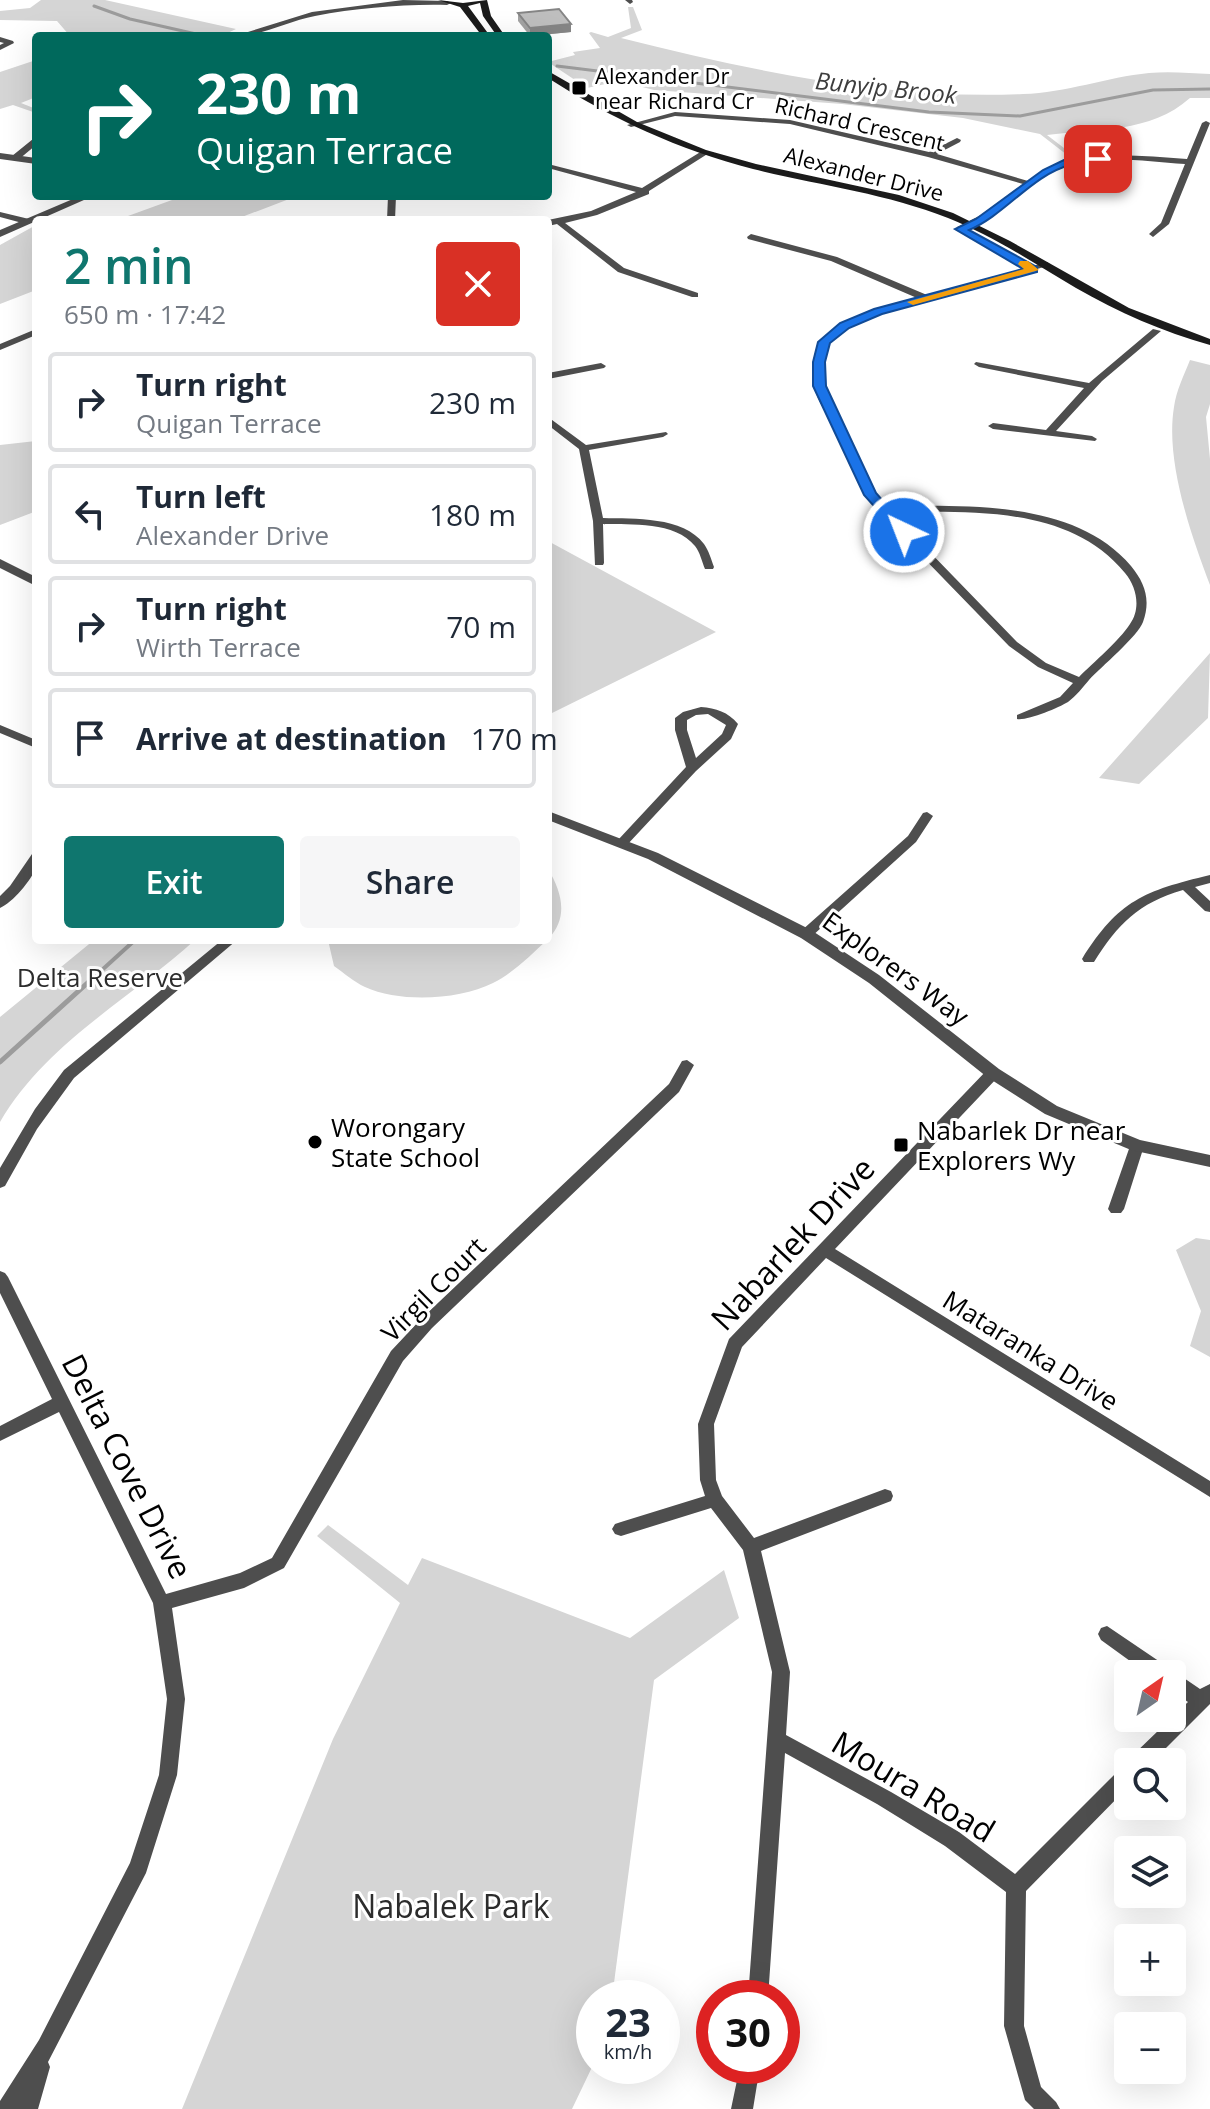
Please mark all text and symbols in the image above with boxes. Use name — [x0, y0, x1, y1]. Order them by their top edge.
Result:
text: 230 m — [196, 54, 362, 130]
place label: Alexander Dr near Richard Cr — [595, 60, 754, 115]
water label: Bunyip Brook — [814, 63, 960, 111]
icon: right — [64, 64, 168, 168]
marker: Alexander Dr near Richard Cr — [570, 79, 588, 97]
street label: Richard Crescent — [772, 89, 948, 157]
pin — [1064, 125, 1132, 193]
text: Quigan Terrace — [196, 126, 453, 175]
icon: arrive — [1076, 137, 1120, 181]
street label: Alexander Drive — [781, 139, 947, 207]
text: 2 min — [64, 233, 194, 298]
button: close — [436, 242, 520, 326]
text: 650 m · 17:42 — [64, 296, 226, 332]
text: Turn right — [136, 364, 287, 405]
icon: right — [68, 380, 112, 424]
text: 230 m — [429, 382, 516, 423]
text: Quigan Terrace — [136, 405, 322, 441]
text: Turn left — [136, 476, 266, 517]
position arrow — [862, 490, 946, 574]
icon: left — [68, 492, 112, 536]
text: 180 m — [429, 494, 516, 535]
text: Alexander Drive — [136, 517, 329, 553]
text: Turn right — [136, 588, 287, 629]
icon: right — [68, 604, 112, 648]
text: 70 m — [446, 606, 516, 647]
text: Wirth Terrace — [136, 629, 301, 665]
icon: arrive — [68, 716, 112, 760]
text: Arrive at destination — [136, 718, 447, 759]
text: 170 m — [471, 718, 558, 759]
button: Exit — [64, 836, 284, 928]
button: Share — [300, 836, 520, 928]
street label: Explorers Way — [816, 903, 977, 1034]
park label: Delta Reserve — [17, 959, 183, 995]
place label: Worongary State School — [331, 1109, 480, 1175]
place label: Nabarlek Dr near Explorers Wy — [917, 1112, 1126, 1178]
marker: Worongary State School — [306, 1133, 324, 1151]
marker: Nabarlek Dr near Explorers Wy — [892, 1136, 910, 1154]
street label: Nabarlek Drive — [701, 1147, 883, 1339]
street label: Virgil Court — [373, 1229, 493, 1349]
street label: Mataranka Drive — [936, 1281, 1126, 1419]
street label: Delta Cove Drive — [53, 1346, 203, 1586]
north arrow — [1114, 1660, 1186, 1732]
map controls — [1114, 1660, 1186, 2084]
street label: Moura Road — [824, 1720, 1004, 1852]
button: search — [1114, 1748, 1186, 1820]
button: layers — [1114, 1836, 1186, 1908]
park label: Nabalek Park — [352, 1884, 550, 1927]
button: + — [1114, 1924, 1186, 1996]
speed limit sign: 30 — [696, 1980, 800, 2084]
text: 23 — [605, 1994, 651, 2049]
button: − — [1114, 2012, 1186, 2084]
text: km/h — [604, 2038, 652, 2065]

